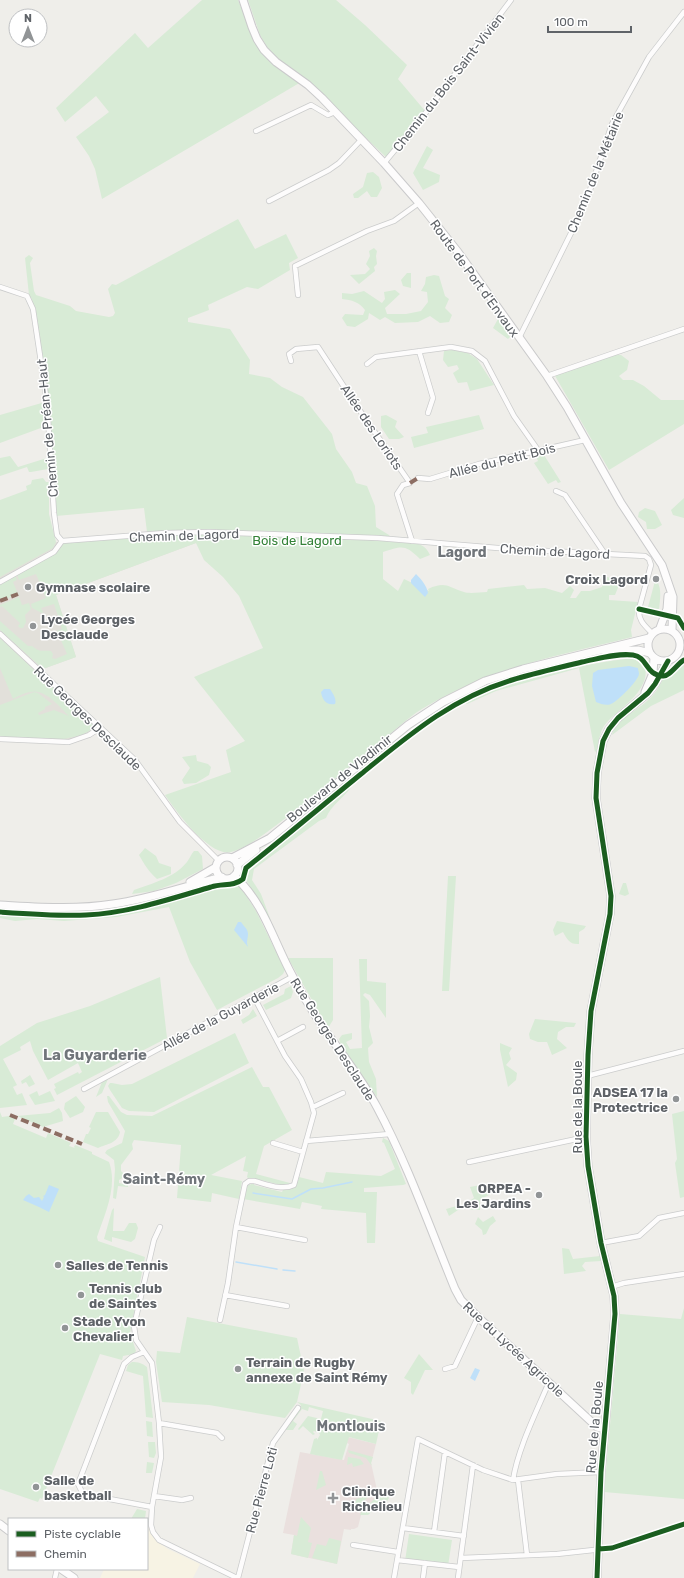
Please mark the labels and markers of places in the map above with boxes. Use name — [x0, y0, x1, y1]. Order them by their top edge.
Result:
place label: Croix Lagord — [565, 572, 648, 587]
marker: Croix Lagord — [651, 574, 661, 584]
place label: Gymnase scolaire — [36, 580, 150, 595]
marker: Gymnase scolaire — [23, 582, 33, 592]
place label: Lycée Georges Desclaude — [41, 612, 135, 642]
marker: Lycée Georges Desclaude — [28, 621, 38, 631]
place label: ADSEA 17 la Protectrice — [593, 1085, 668, 1115]
marker: ADSEA 17 la Protectrice — [671, 1094, 681, 1104]
place label: ORPEA - Les Jardins — [456, 1181, 531, 1211]
marker: ORPEA - Les Jardins — [534, 1190, 544, 1200]
place label: Salles de Tennis — [66, 1258, 168, 1273]
marker: Salles de Tennis — [53, 1260, 63, 1270]
place label: Tennis club de Saintes — [89, 1281, 162, 1311]
marker: Tennis club de Saintes — [76, 1290, 86, 1300]
place label: Stade Yvon Chevalier — [73, 1314, 146, 1344]
marker: Stade Yvon Chevalier — [60, 1323, 70, 1333]
place label: Terrain de Rugby annexe de Saint Rémy — [246, 1355, 388, 1385]
marker: Terrain de Rugby annexe de Saint Rémy — [233, 1364, 243, 1374]
place label: Salle de basketball — [44, 1473, 111, 1503]
marker: Salle de basketball — [31, 1482, 41, 1492]
place label: Clinique Richelieu — [342, 1484, 402, 1514]
marker: Clinique Richelieu — [327, 1492, 339, 1504]

